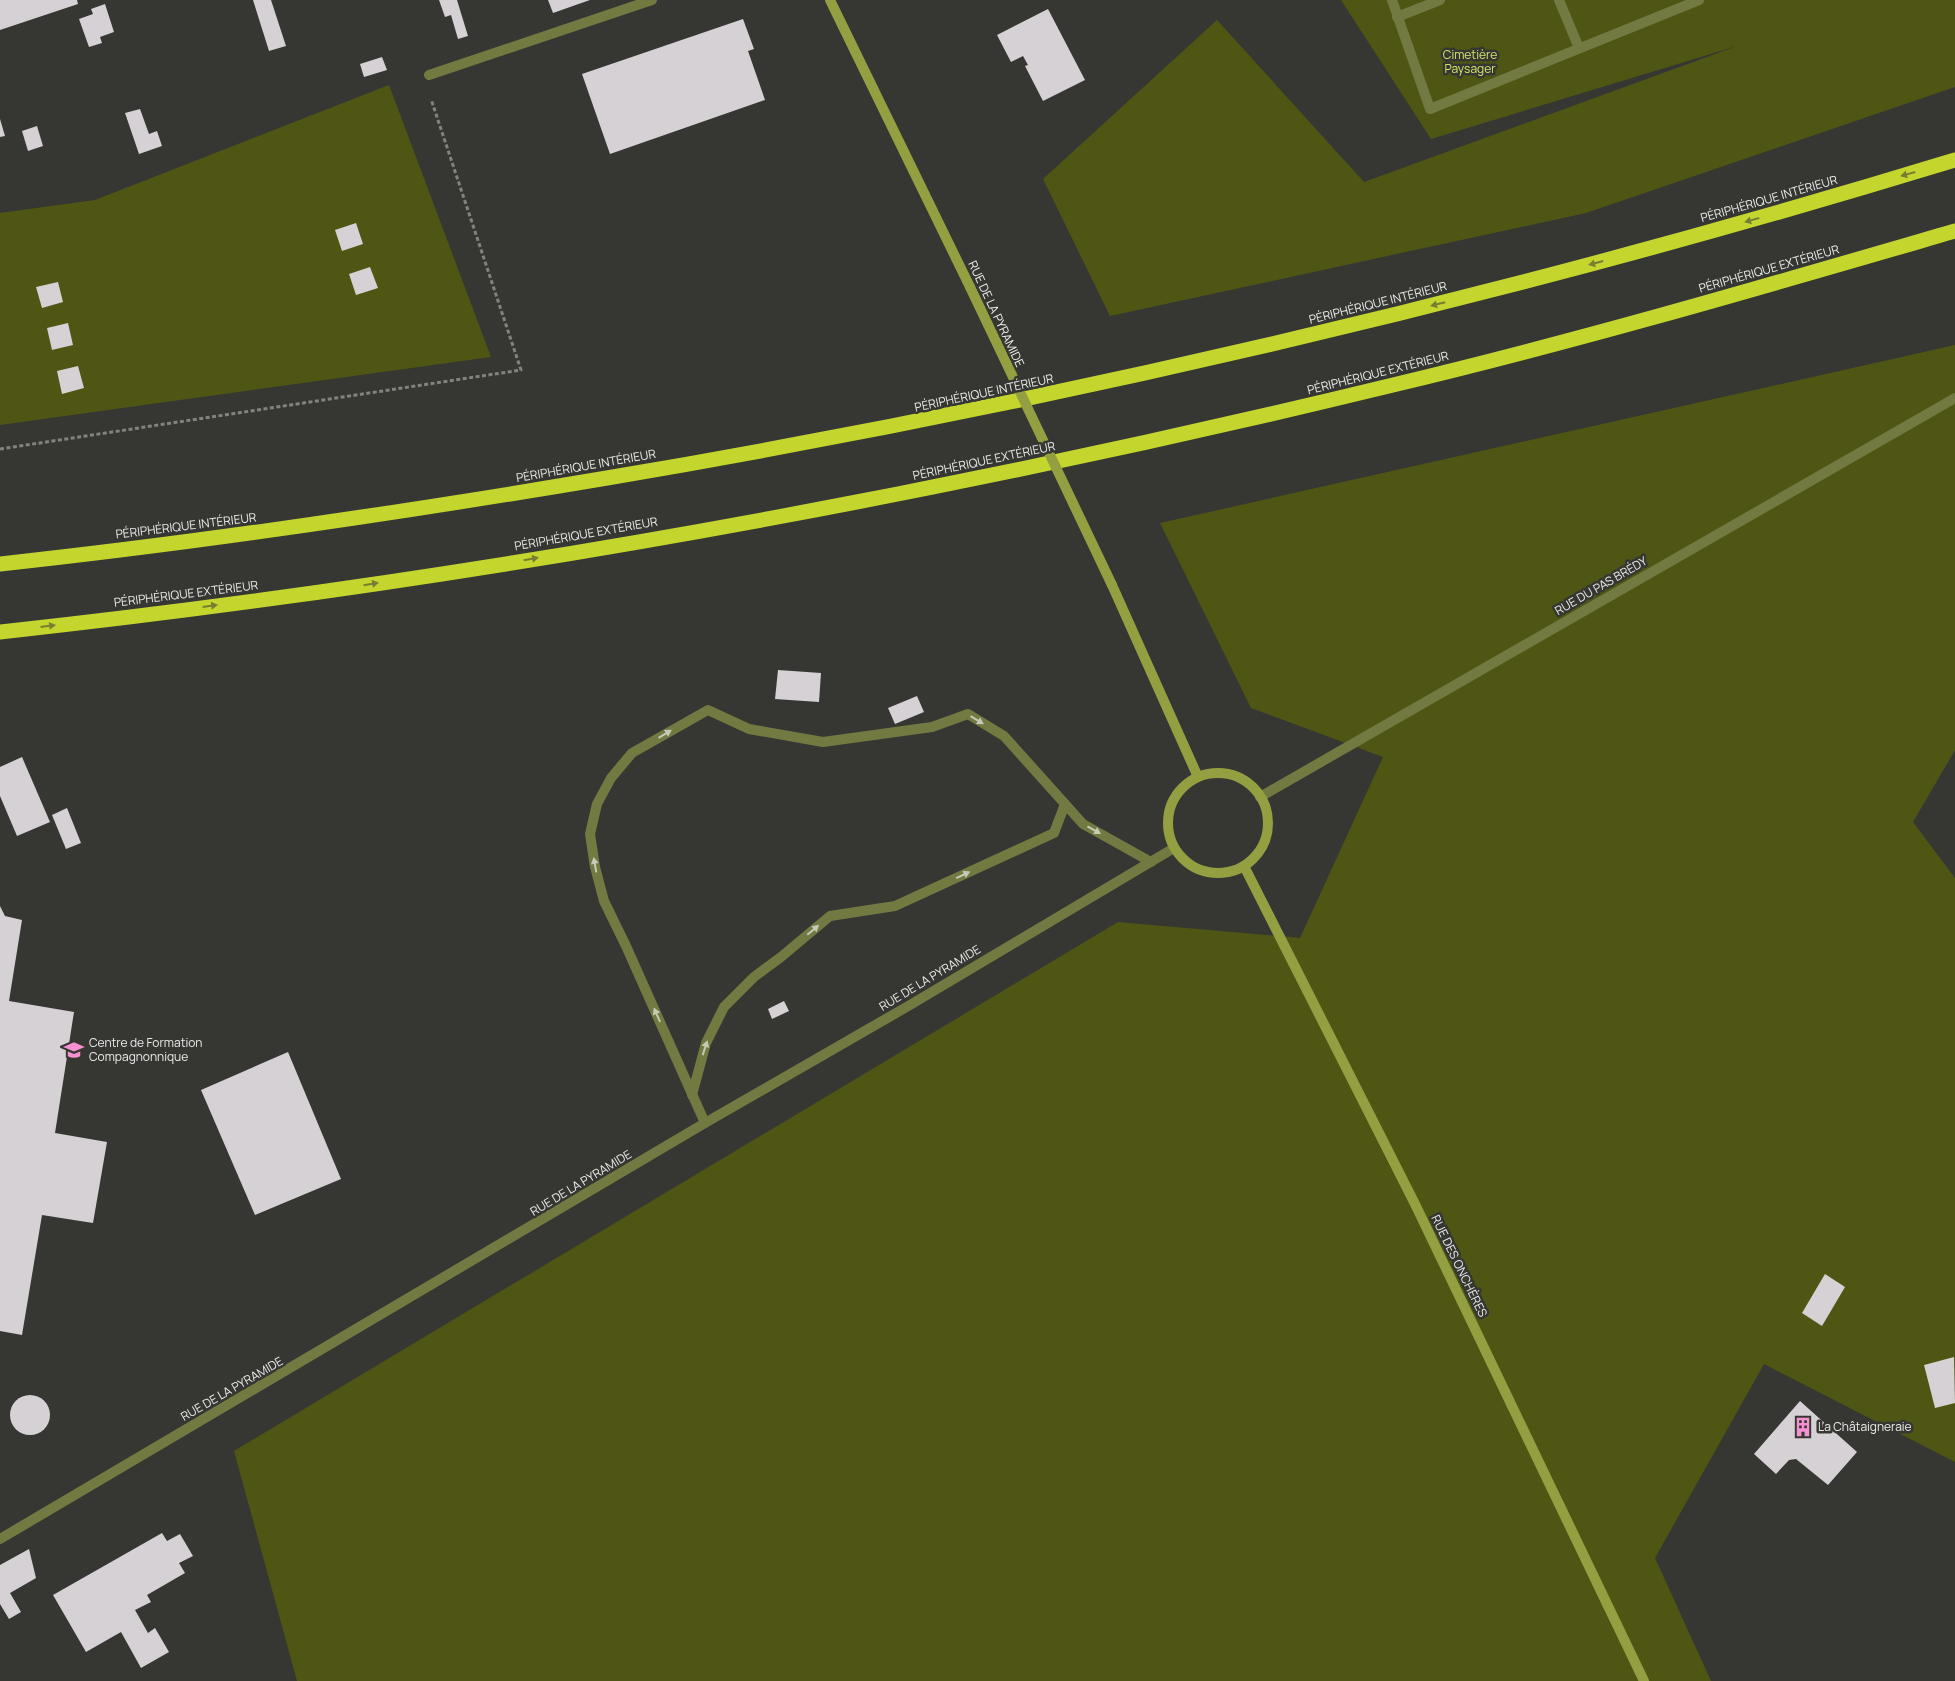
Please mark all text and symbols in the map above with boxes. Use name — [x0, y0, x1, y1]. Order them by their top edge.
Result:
park label: Cimetière Paysager — [1443, 46, 1497, 77]
street label: PÉRIPHÉRIQUE INTÉRIEUR — [1698, 171, 1840, 226]
one-way arrow — [1901, 171, 1916, 179]
one-way arrow — [1745, 216, 1760, 224]
street label: PÉRIPHÉRIQUE EXTÉRIEUR — [1697, 240, 1841, 297]
street label: RUE DE LA PYRAMIDE — [964, 258, 1029, 370]
one-way arrow — [1588, 259, 1603, 267]
street label: PÉRIPHÉRIQUE INTÉRIEUR — [1307, 277, 1449, 328]
one-way arrow — [1431, 300, 1446, 308]
street label: PÉRIPHÉRIQUE EXTÉRIEUR — [1305, 347, 1451, 398]
street label: PÉRIPHÉRIQUE INTÉRIEUR — [913, 369, 1055, 416]
street label: PÉRIPHÉRIQUE EXTÉRIEUR — [911, 437, 1057, 484]
street label: PÉRIPHÉRIQUE INTÉRIEUR — [515, 445, 658, 486]
street label: PÉRIPHÉRIQUE INTÉRIEUR — [115, 508, 258, 543]
street label: PÉRIPHÉRIQUE EXTÉRIEUR — [513, 512, 659, 554]
street label: RUE DU PAS BRÉDY — [1551, 552, 1650, 619]
one-way arrow — [524, 554, 540, 562]
street label: PÉRIPHÉRIQUE EXTÉRIEUR — [113, 576, 259, 611]
one-way arrow — [363, 579, 379, 587]
one-way arrow — [202, 602, 218, 610]
one-way arrow — [41, 622, 57, 630]
one-way arrow — [971, 715, 984, 724]
one-way arrow — [659, 729, 672, 738]
one-way arrow — [1088, 826, 1101, 835]
one-way arrow — [590, 857, 598, 873]
one-way arrow — [956, 871, 970, 879]
one-way arrow — [806, 924, 818, 936]
street label: RUE DE LA PYRAMIDE — [876, 940, 984, 1015]
one-way arrow — [652, 1008, 660, 1022]
place label: Centre de Formation Compagnonnique — [89, 1034, 202, 1065]
school or university icon: Centre de Formation Compagnonnique — [63, 1039, 85, 1061]
one-way arrow — [702, 1040, 710, 1055]
street label: RUE DE LA PYRAMIDE — [527, 1145, 635, 1220]
street label: RUE DES ONCHÈRES — [1427, 1212, 1492, 1320]
street label: RUE DE LA PYRAMIDE — [177, 1352, 286, 1425]
building icon: La Châtaigneraie — [1792, 1416, 1814, 1438]
place label: La Châtaigneraie — [1818, 1418, 1912, 1435]

